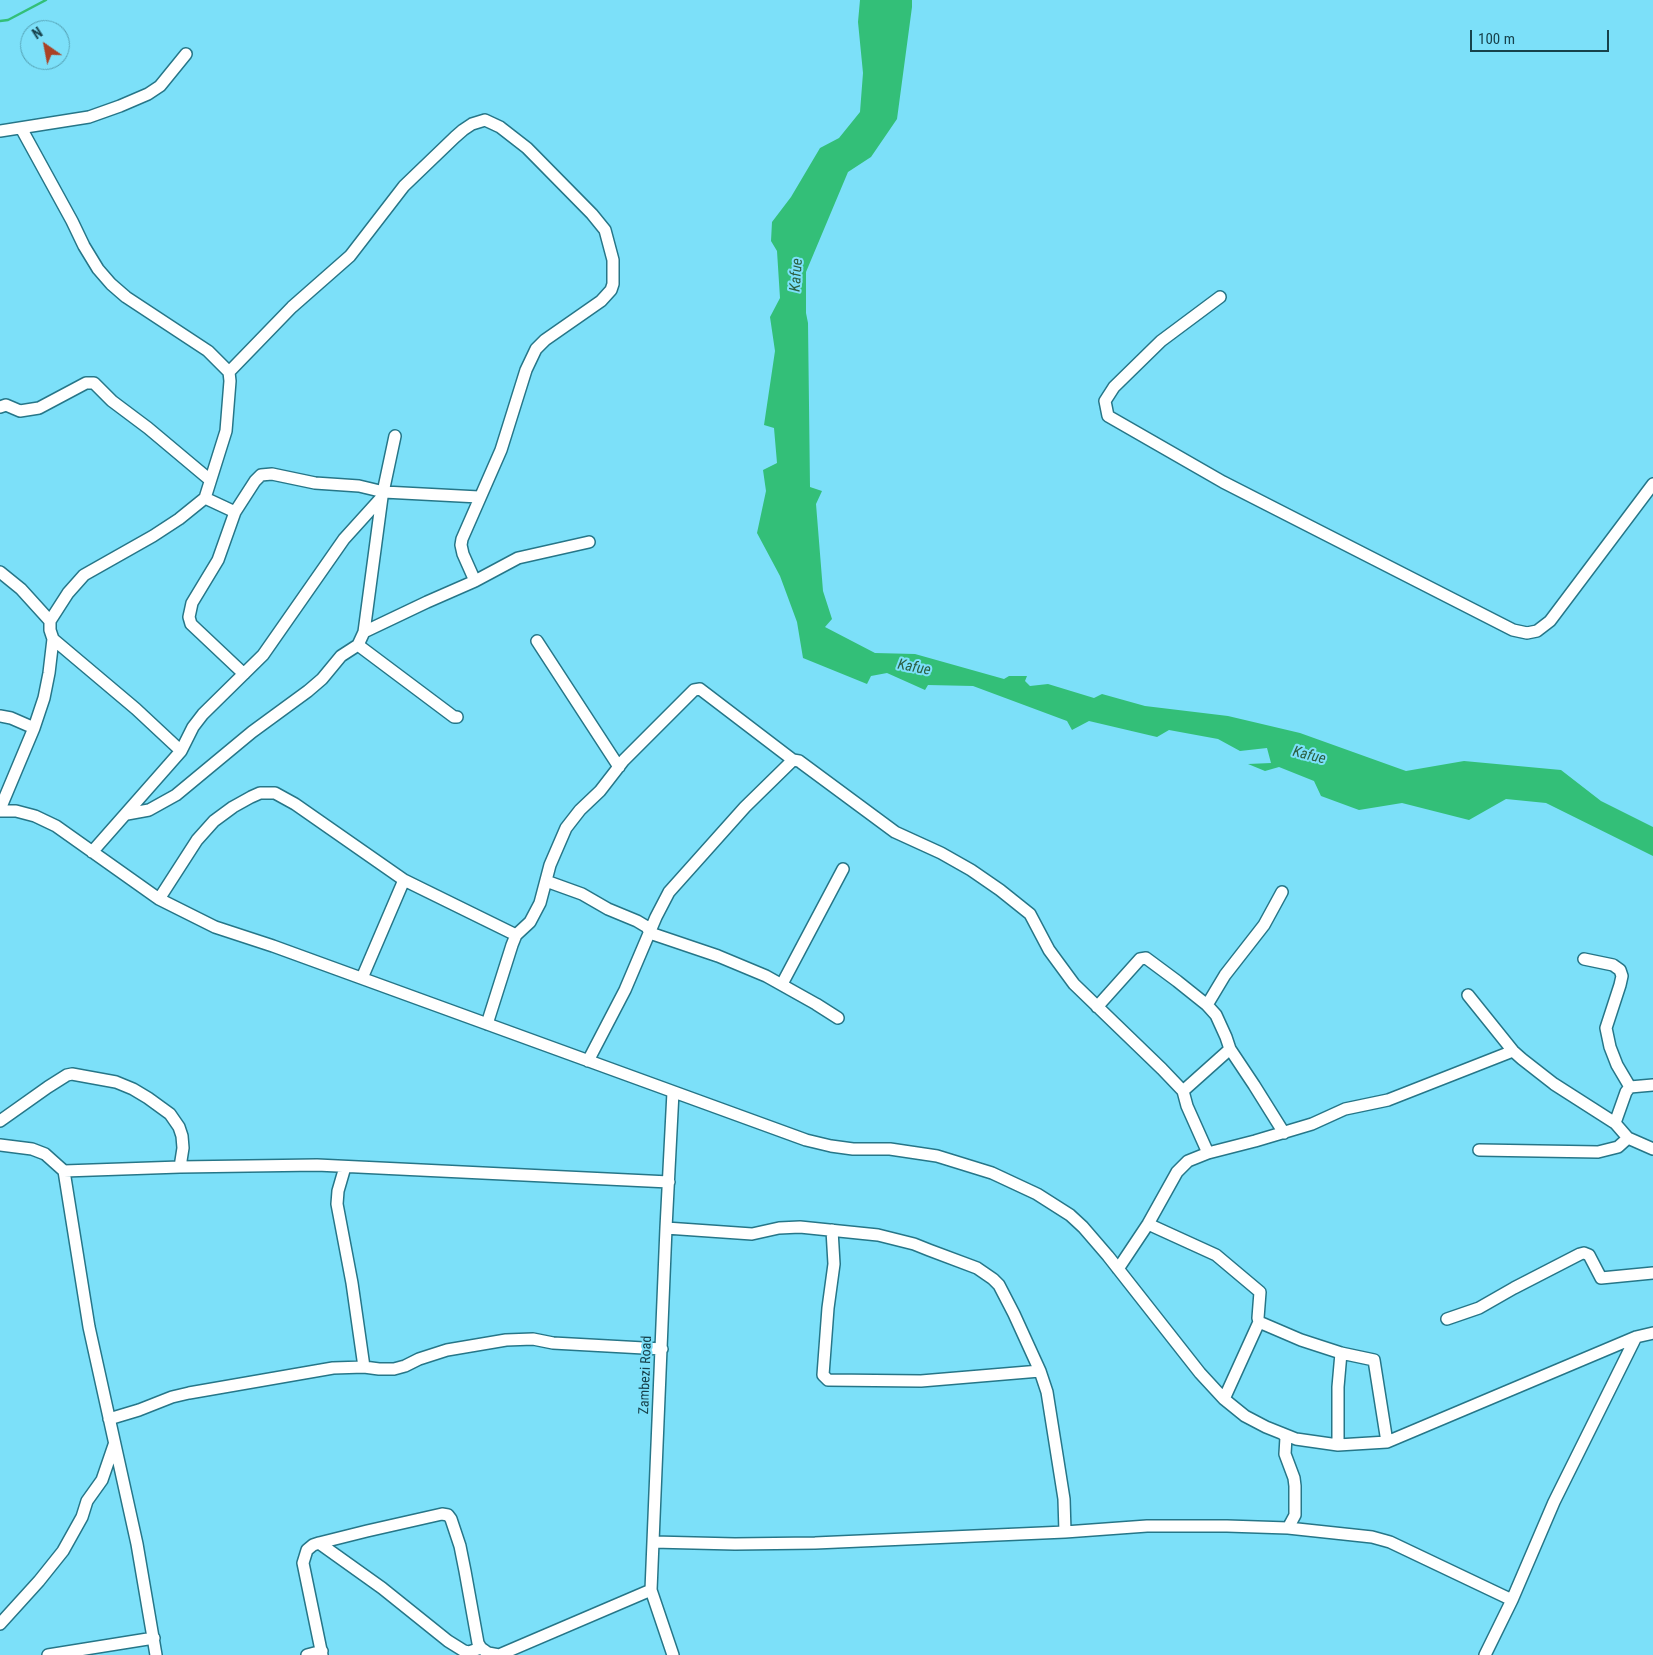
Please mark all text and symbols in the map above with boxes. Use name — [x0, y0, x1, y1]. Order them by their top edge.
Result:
north arrow — [20, 20, 70, 70]
scale bar — [1473, 20, 1612, 52]
text: N — [29, 24, 45, 42]
text: 100 m — [1478, 30, 1515, 48]
water label: Kafue — [787, 258, 807, 292]
water label: Kafue — [896, 656, 932, 680]
water label: Kafue — [1291, 743, 1327, 769]
street label: Zambezi Road — [636, 1335, 656, 1415]

